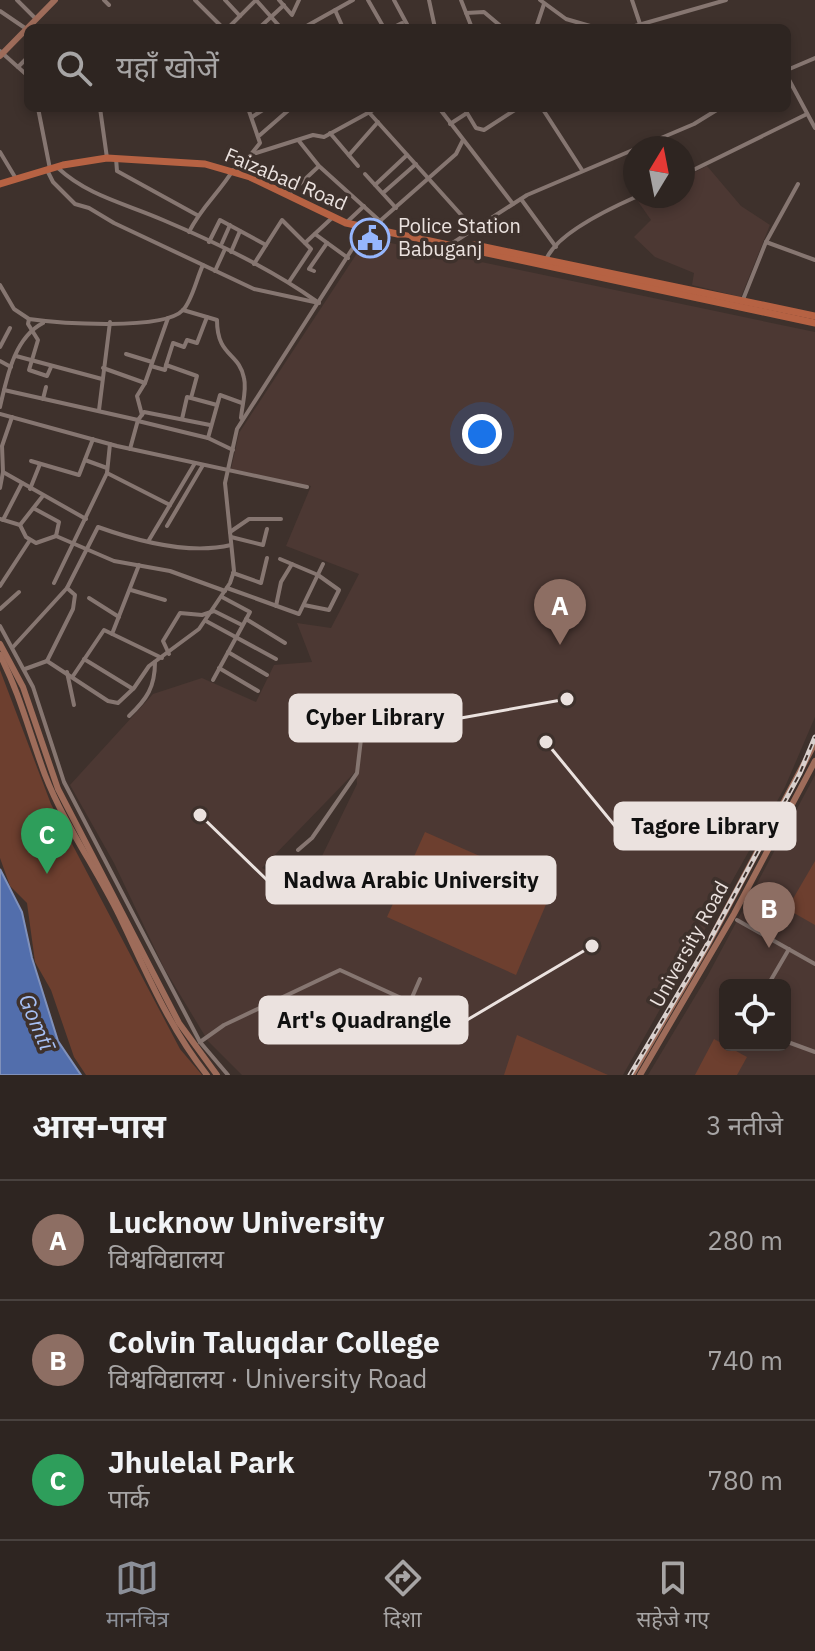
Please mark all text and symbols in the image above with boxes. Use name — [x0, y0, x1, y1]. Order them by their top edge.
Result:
search box — [24, 24, 791, 112]
icon: search — [52, 46, 96, 90]
text: यहाँ खोजें — [116, 47, 219, 86]
north arrow — [623, 136, 695, 208]
street label: Faizabad Road — [221, 141, 352, 216]
place label: Police Station Babuganj — [398, 212, 521, 262]
public building icon: Police Station Babuganj — [349, 217, 391, 259]
your location — [462, 414, 502, 454]
pin: A — [534, 579, 586, 645]
callout: Cyber Library — [290, 695, 461, 741]
text: Cyber Library — [305, 702, 445, 731]
callout: Tagore Library — [615, 803, 795, 849]
pin: C — [21, 808, 73, 874]
text: Tagore Library — [631, 811, 779, 840]
callout: Nadwa Arabic University — [267, 857, 555, 903]
text: Nadwa Arabic University — [283, 865, 539, 894]
street label: University Road — [643, 876, 734, 1012]
pin: B — [743, 882, 795, 948]
map controls — [719, 979, 791, 1051]
button: locate — [719, 979, 791, 1051]
water label: Gomtī — [13, 989, 63, 1056]
callout: Art's Quadrangle — [260, 997, 467, 1043]
text: Art's Quadrangle — [277, 1005, 451, 1034]
text: आस-पास — [32, 1103, 166, 1147]
text: 3 नतीजे — [706, 1108, 783, 1142]
text: Lucknow University — [108, 1202, 385, 1241]
text: A — [49, 1223, 67, 1257]
text: 280 m — [707, 1223, 783, 1257]
text: विश्वविद्यालय — [108, 1241, 224, 1275]
text: Colvin Taluqdar College — [108, 1322, 440, 1361]
text: B — [49, 1343, 67, 1377]
text: 740 m — [707, 1343, 783, 1377]
text: विश्वविद्यालय · University Road — [108, 1361, 427, 1395]
text: Jhulelal Park — [108, 1442, 295, 1481]
text: C — [50, 1463, 66, 1497]
text: 780 m — [707, 1463, 783, 1497]
text: पार्क — [108, 1481, 149, 1515]
tab: मानचित्र — [106, 1556, 169, 1636]
tab: दिशा — [381, 1556, 425, 1636]
tab: सहेजे गए — [636, 1556, 709, 1636]

